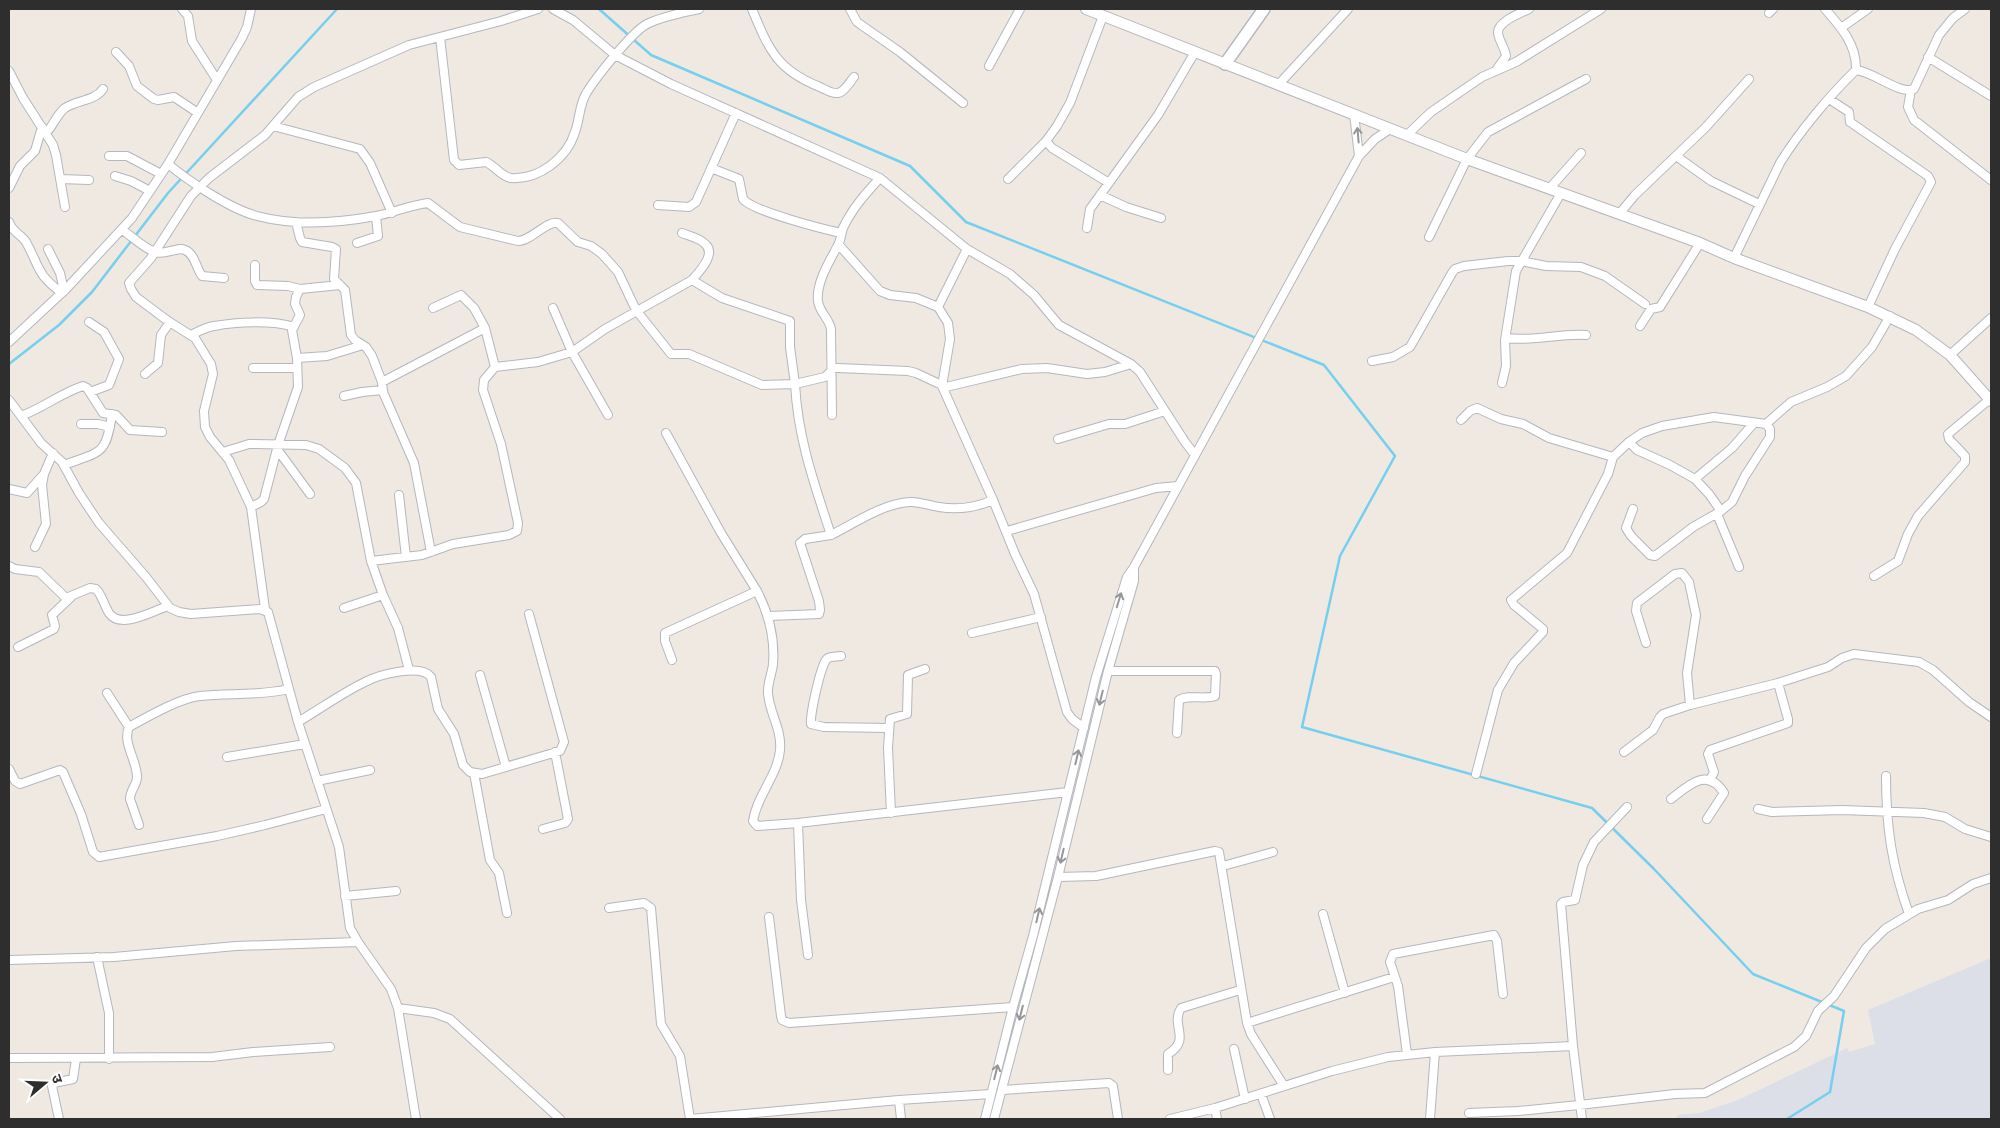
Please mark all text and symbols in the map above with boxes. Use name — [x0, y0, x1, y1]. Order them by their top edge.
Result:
one-way arrow — [1353, 127, 1363, 143]
one-way arrow — [1114, 592, 1124, 608]
one-way arrow — [1096, 690, 1105, 706]
one-way arrow — [1073, 749, 1082, 765]
one-way arrow — [1057, 848, 1066, 864]
one-way arrow — [1034, 907, 1043, 923]
one-way arrow — [1016, 1005, 1025, 1021]
north arrow — [20, 1058, 70, 1108]
one-way arrow — [992, 1064, 1002, 1080]
text: उ — [47, 1072, 67, 1087]

